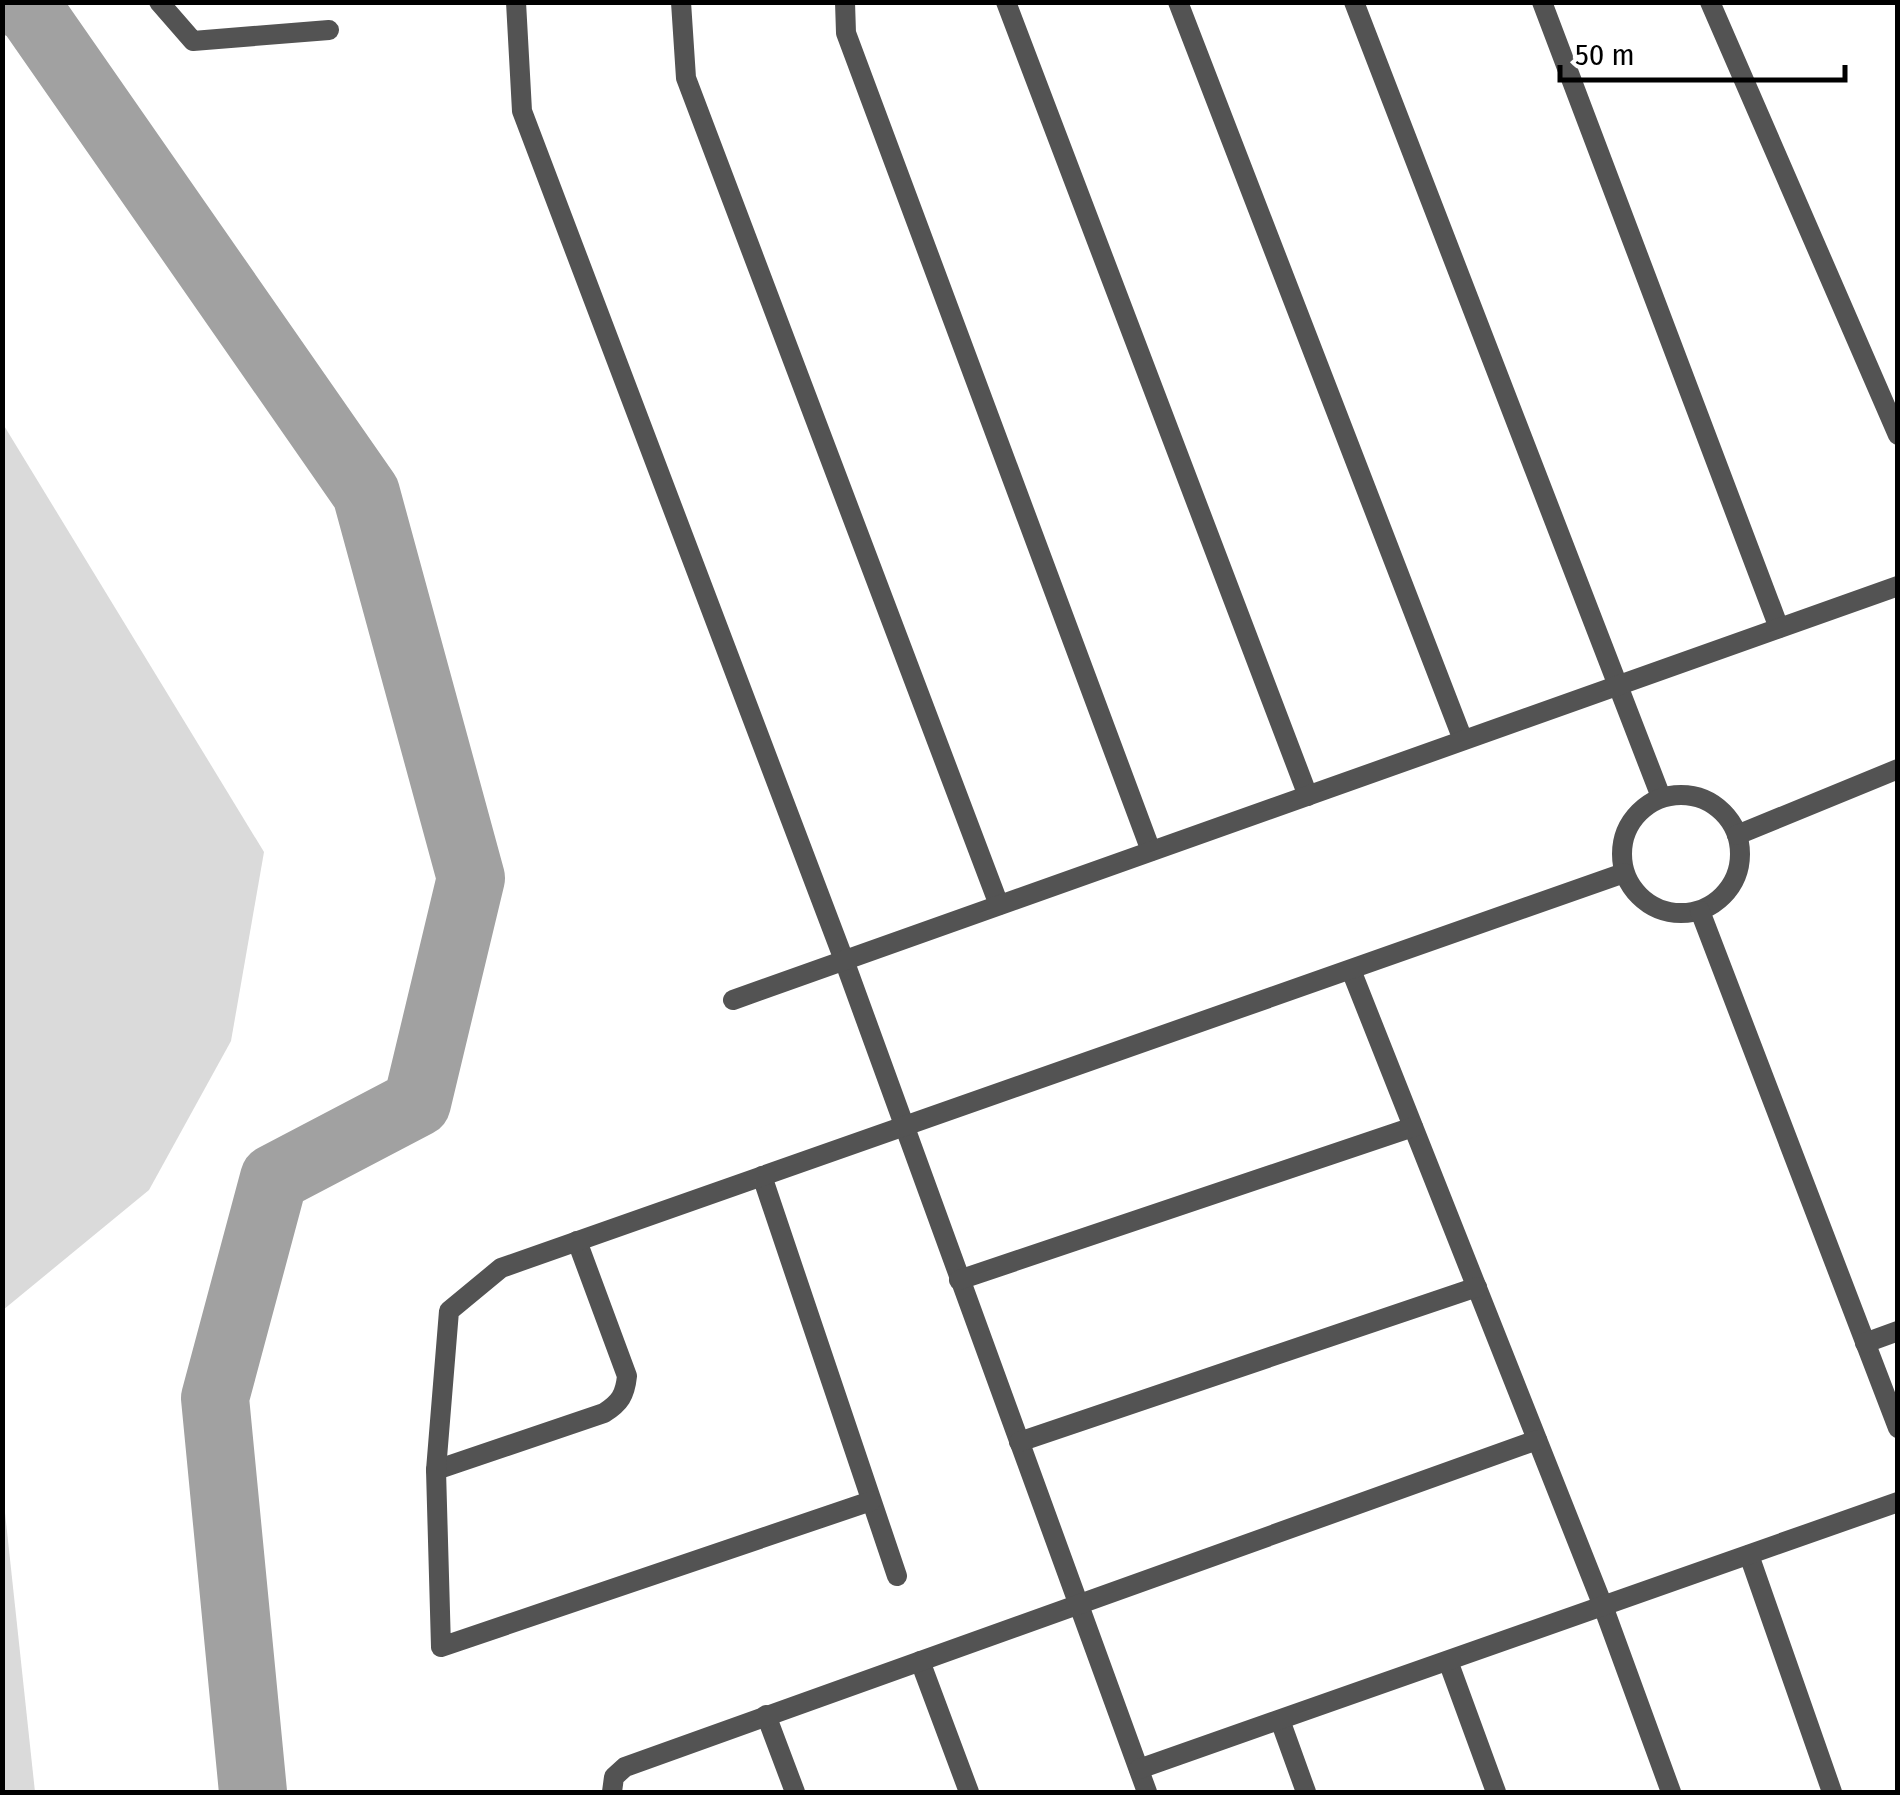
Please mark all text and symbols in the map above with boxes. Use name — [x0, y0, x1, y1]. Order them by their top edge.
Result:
scale bar — [1560, 20, 1845, 82]
text: 50 m — [1575, 37, 1635, 73]

